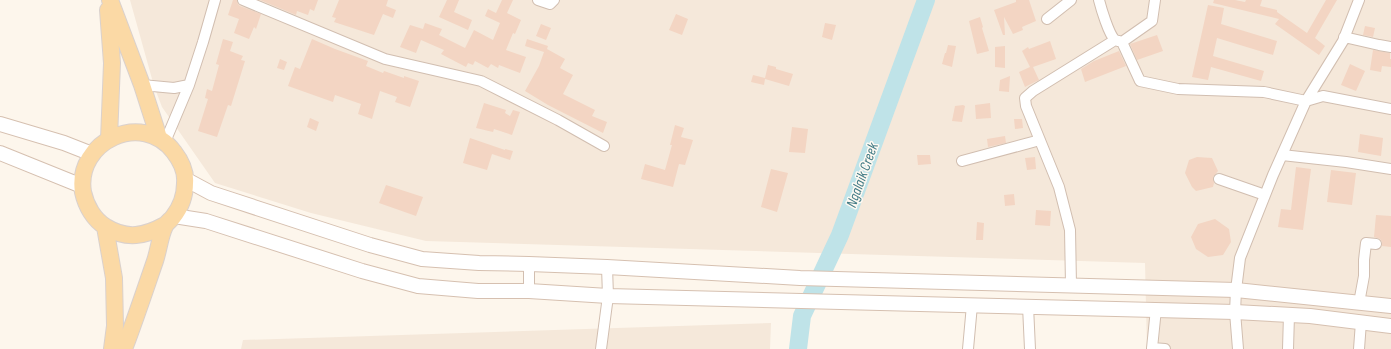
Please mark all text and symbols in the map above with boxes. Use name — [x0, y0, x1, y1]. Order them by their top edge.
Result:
water label: Ngalaik Creek — [842, 140, 883, 210]

